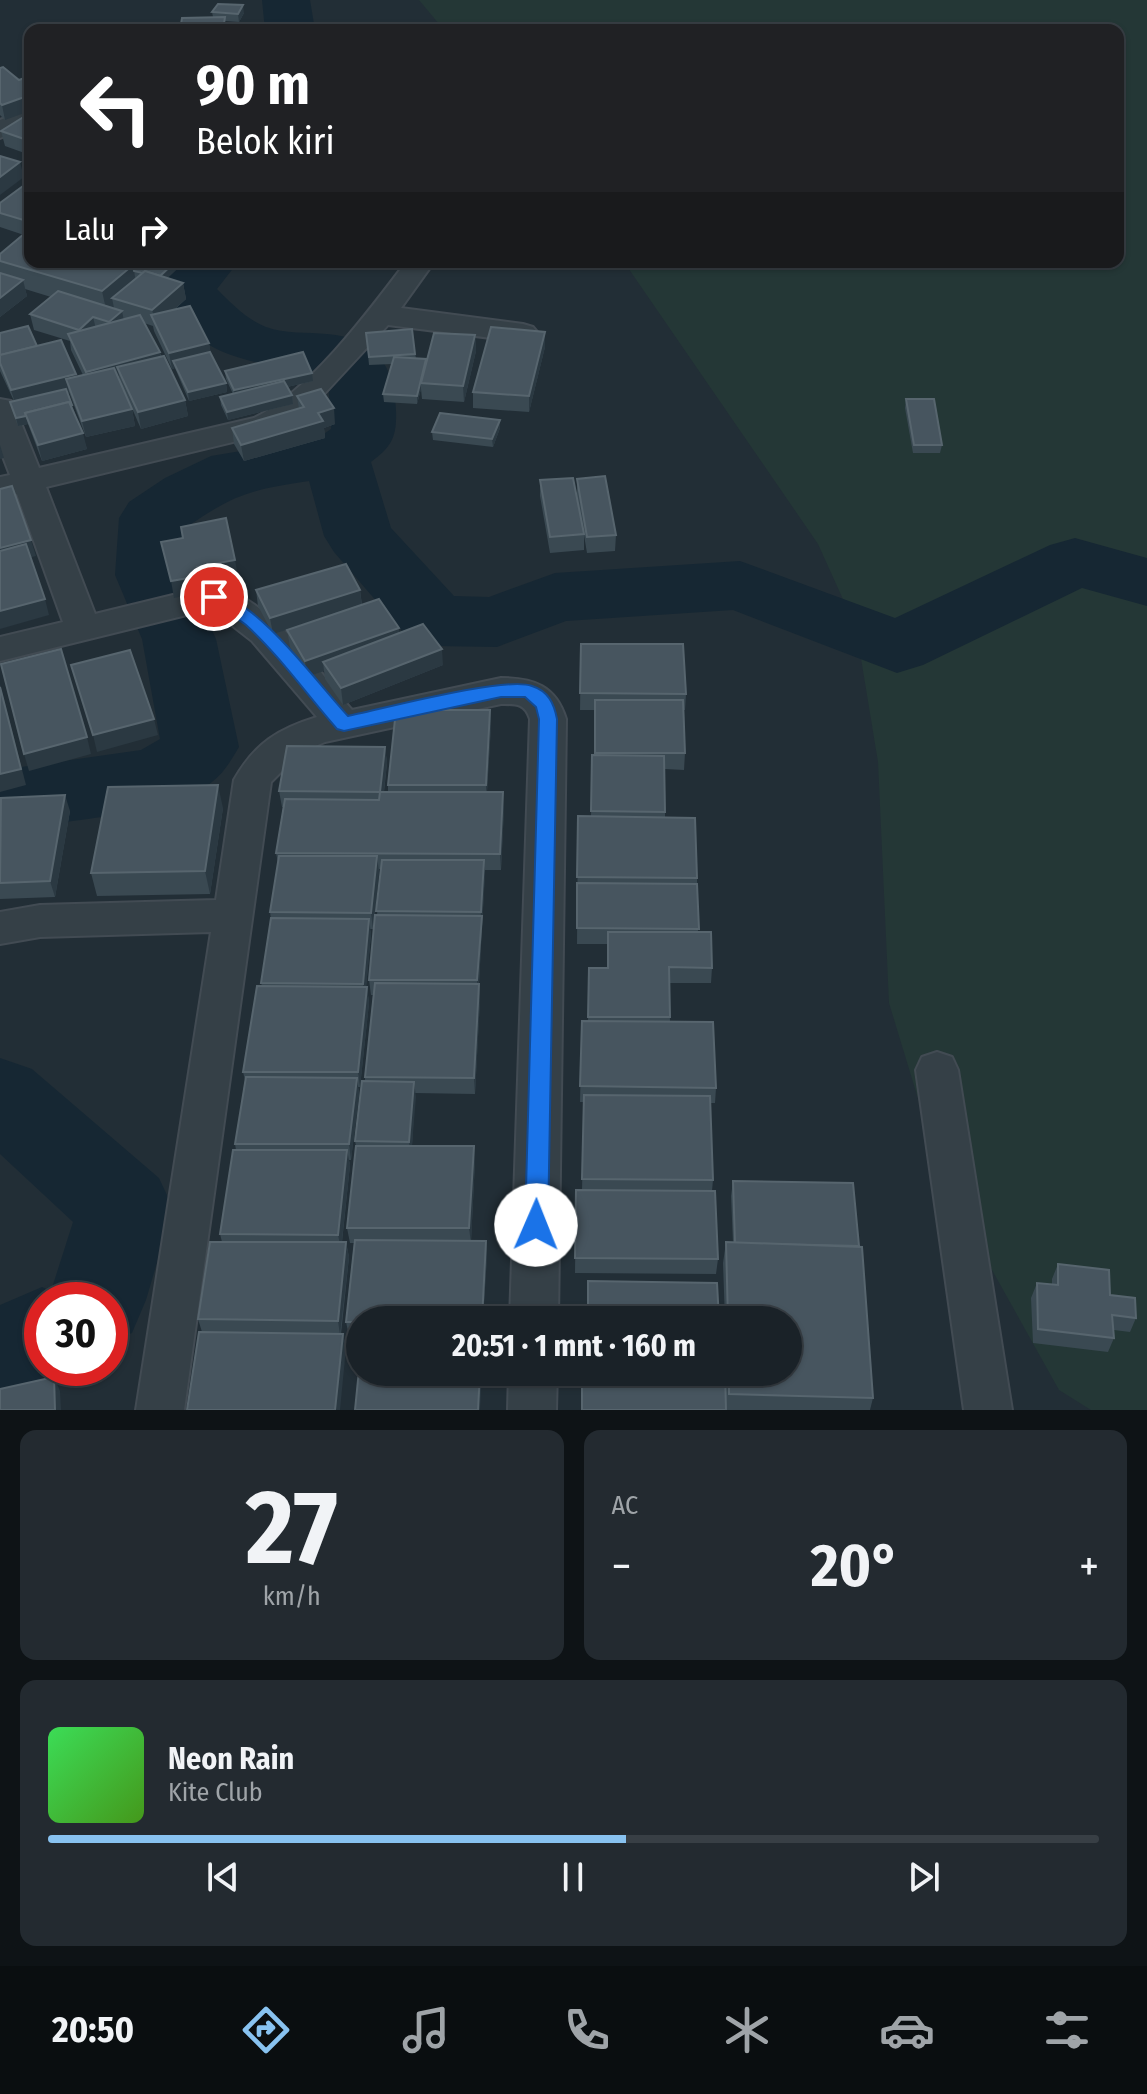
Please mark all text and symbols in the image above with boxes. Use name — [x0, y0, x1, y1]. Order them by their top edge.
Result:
text: 90 m — [196, 52, 310, 119]
icon: left — [64, 56, 168, 160]
text: Belok kiri — [196, 120, 334, 164]
icon: right — [131, 208, 175, 252]
text: Lalu — [64, 212, 115, 248]
pin — [180, 563, 248, 631]
icon: arrive — [192, 575, 236, 619]
position arrow — [494, 1183, 578, 1267]
speed limit sign: 30 — [24, 1282, 128, 1386]
text: 20:51 · 1 mnt · 160 m — [452, 1328, 696, 1364]
text: 27 — [246, 1466, 338, 1591]
text: AC — [612, 1490, 638, 1521]
text: 20° — [811, 1530, 899, 1602]
text: − — [612, 1540, 631, 1593]
text: + — [1079, 1540, 1099, 1593]
text: km/h — [263, 1581, 321, 1612]
text: Neon Rain — [168, 1741, 294, 1777]
text: Kite Club — [168, 1777, 263, 1808]
icon: previous — [201, 1855, 245, 1899]
icon: pause — [551, 1855, 595, 1899]
icon: next — [902, 1855, 946, 1899]
icon: directions — [238, 2002, 294, 2058]
icon: music — [398, 2002, 454, 2058]
icon: phone — [559, 2002, 615, 2058]
icon: climate — [719, 2002, 775, 2058]
icon: car — [879, 2002, 935, 2058]
icon: filters — [1039, 2002, 1095, 2058]
text: 20:50 — [52, 2008, 134, 2052]

